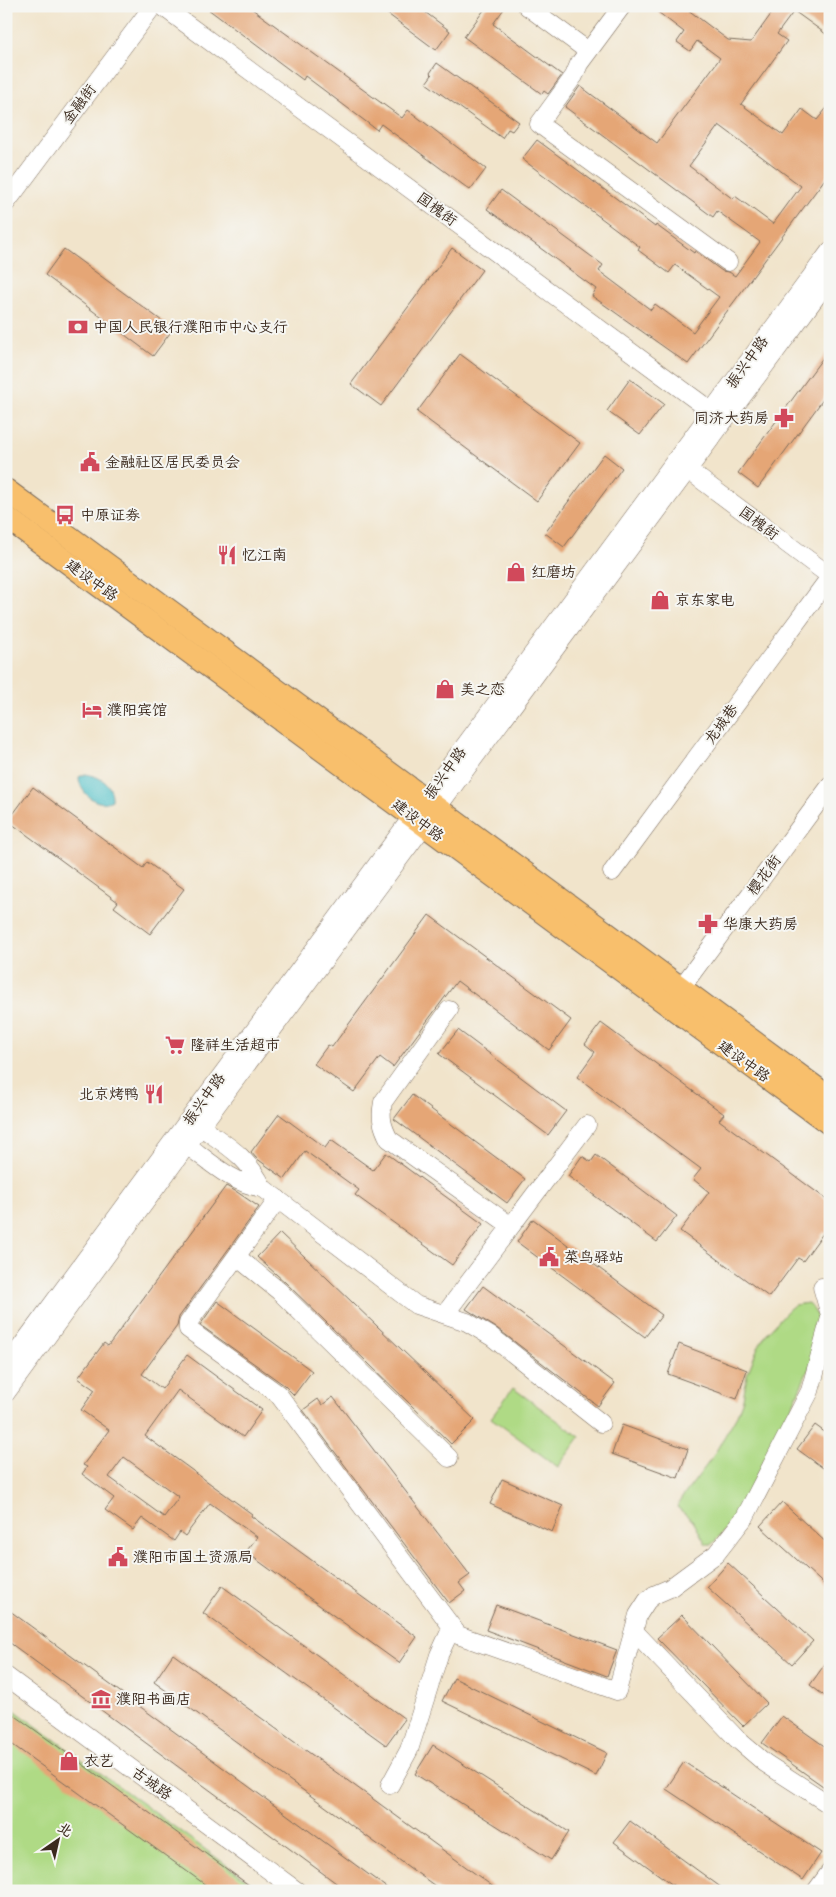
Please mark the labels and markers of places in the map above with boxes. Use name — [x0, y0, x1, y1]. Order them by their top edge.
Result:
bank icon: 中国人民银行濮阳市中心支行 — [67, 316, 89, 338]
place label: 中国人民银行濮阳市中心支行 — [93, 318, 288, 336]
pharmacy icon: 同济大药房 — [773, 407, 795, 429]
place label: 同济大药房 — [694, 409, 769, 427]
public building icon: 金融社区居民委员会 — [79, 451, 101, 473]
place label: 金融社区居民委员会 — [105, 453, 240, 471]
bus stop icon: 中原证券 — [54, 504, 76, 526]
place label: 中原证券 — [80, 506, 140, 524]
restaurant icon: 忆江南 — [216, 544, 238, 566]
place label: 忆江南 — [242, 546, 287, 564]
shop icon: 红磨坊 — [505, 561, 527, 583]
place label: 红磨坊 — [531, 563, 576, 581]
shop icon: 京东家电 — [649, 589, 671, 611]
place label: 京东家电 — [675, 591, 735, 609]
shop icon: 美之恋 — [434, 678, 456, 700]
place label: 美之恋 — [460, 680, 505, 698]
hotel icon: 濮阳宾馆 — [81, 699, 103, 721]
place label: 濮阳宾馆 — [107, 701, 167, 719]
pharmacy icon: 华康大药房 — [697, 913, 719, 935]
place label: 华康大药房 — [723, 915, 798, 933]
supermarket icon: 隆祥生活超市 — [164, 1034, 186, 1056]
place label: 隆祥生活超市 — [190, 1036, 280, 1054]
restaurant icon: 北京烤鸭 — [143, 1083, 165, 1105]
place label: 北京烤鸭 — [79, 1085, 139, 1103]
public building icon: 菜鸟驿站 — [538, 1246, 560, 1268]
place label: 菜鸟驿站 — [564, 1248, 624, 1266]
public building icon: 濮阳市国土资源局 — [107, 1546, 129, 1568]
place label: 濮阳市国土资源局 — [133, 1548, 253, 1566]
museum icon: 濮阳书画店 — [90, 1688, 112, 1710]
place label: 濮阳书画店 — [116, 1690, 191, 1708]
shop icon: 衣艺 — [58, 1750, 80, 1772]
place label: 衣艺 — [84, 1752, 114, 1770]

